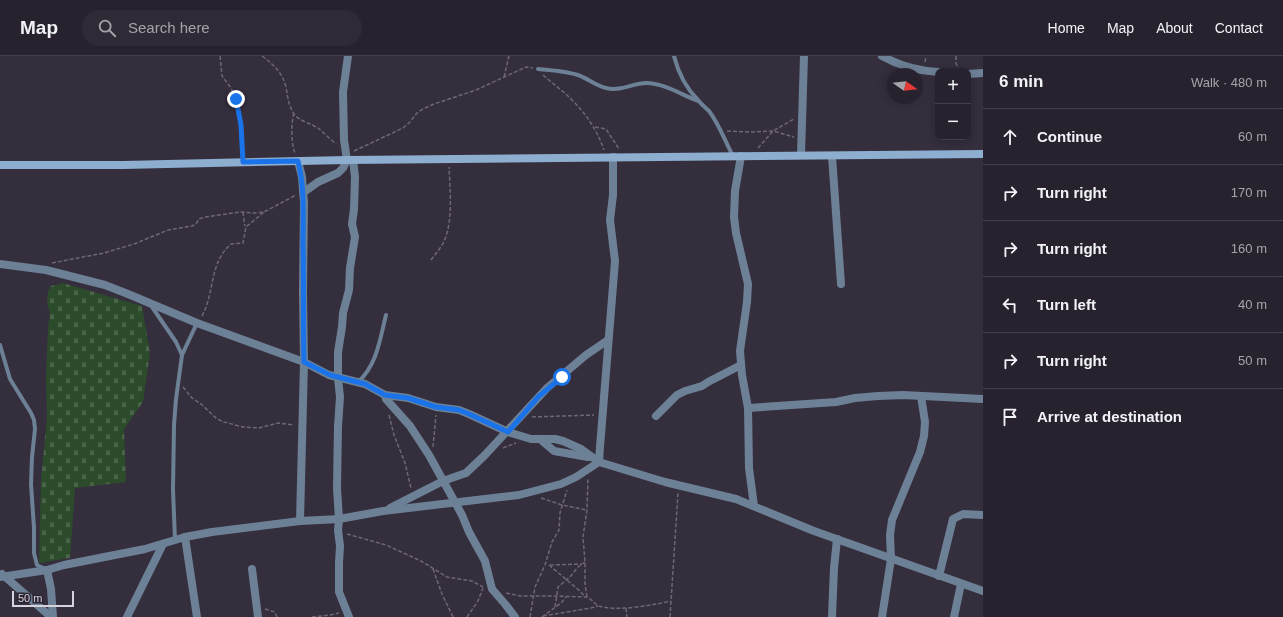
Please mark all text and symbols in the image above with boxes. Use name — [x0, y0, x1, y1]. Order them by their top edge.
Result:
search box — [82, 10, 362, 46]
text: Map — [20, 17, 58, 38]
icon: search — [96, 17, 118, 39]
text: Search here — [128, 19, 210, 36]
text: Home — [1048, 20, 1085, 36]
text: Map — [1107, 20, 1134, 36]
text: About — [1156, 20, 1193, 36]
text: Contact — [1215, 20, 1263, 36]
north arrow — [887, 68, 923, 104]
map controls — [935, 68, 971, 140]
button: + — [935, 68, 971, 104]
text: 6 min — [999, 72, 1043, 91]
text: Walk · 480 m — [1191, 75, 1267, 90]
route end — [227, 90, 245, 108]
button: − — [935, 104, 971, 140]
icon: ahead — [999, 126, 1021, 148]
text: Continue — [1037, 128, 1102, 145]
text: 60 m — [1238, 129, 1267, 144]
icon: right — [999, 182, 1021, 204]
text: Turn right — [1037, 184, 1107, 201]
text: 170 m — [1231, 185, 1267, 200]
icon: right — [999, 238, 1021, 260]
text: Turn right — [1037, 240, 1107, 257]
text: 160 m — [1231, 241, 1267, 256]
icon: left — [999, 294, 1021, 316]
text: Turn left — [1037, 296, 1096, 313]
text: 40 m — [1238, 297, 1267, 312]
icon: right — [999, 350, 1021, 372]
text: Turn right — [1037, 352, 1107, 369]
text: 50 m — [1238, 353, 1267, 368]
route start — [553, 368, 571, 386]
icon: arrive — [999, 406, 1021, 428]
text: Arrive at destination — [1037, 408, 1182, 425]
scale bar — [12, 589, 74, 608]
text: 50 m — [18, 592, 42, 604]

